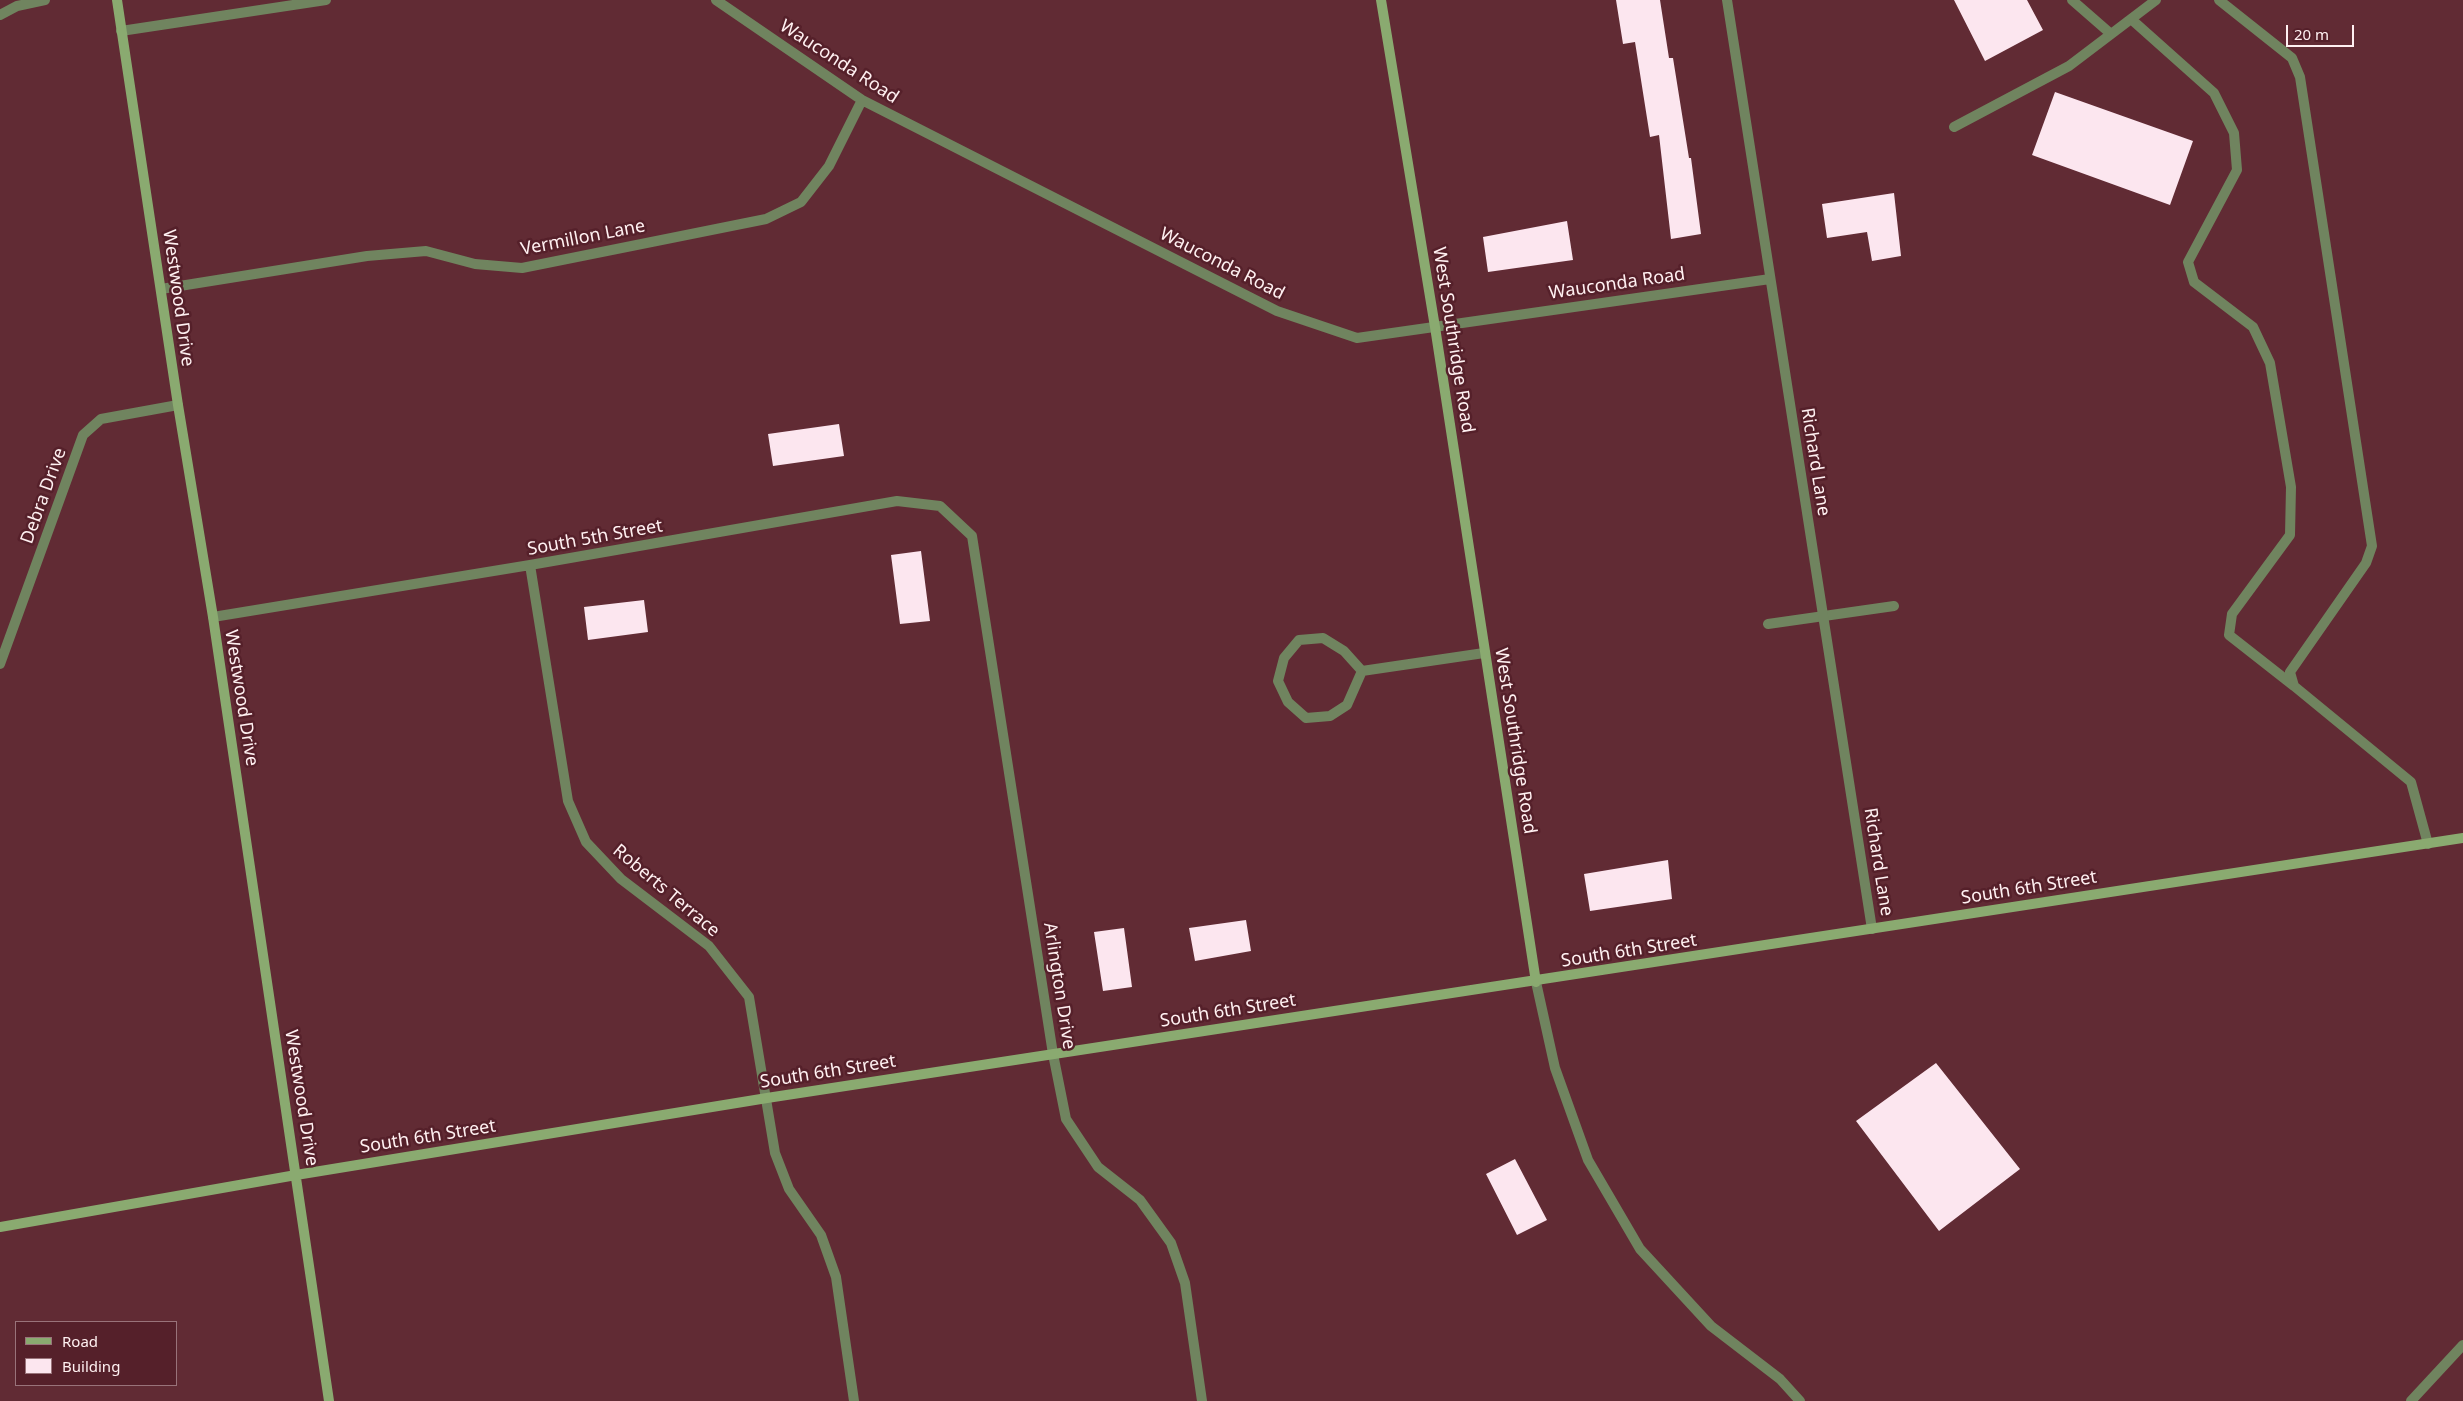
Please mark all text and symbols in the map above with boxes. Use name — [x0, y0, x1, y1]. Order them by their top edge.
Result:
scale bar — [2288, 15, 2356, 47]
street label: Wauconda Road — [776, 16, 902, 108]
text: 20 m — [2294, 24, 2329, 44]
street label: Vermillon Lane — [519, 215, 647, 261]
street label: Wauconda Road — [1156, 223, 1288, 305]
street label: Westwood Drive — [158, 228, 198, 368]
street label: West Southridge Road — [1428, 245, 1478, 435]
street label: Wauconda Road — [1547, 264, 1687, 304]
street label: Richard Lane — [1796, 406, 1834, 518]
street label: Debra Drive — [17, 445, 71, 547]
street label: South 5th Street — [526, 515, 664, 561]
street label: Westwood Drive — [220, 628, 262, 768]
street label: West Southridge Road — [1490, 646, 1540, 836]
street label: Richard Lane — [1859, 806, 1897, 918]
street label: Roberts Terrace — [608, 840, 724, 942]
street label: South 6th Street — [1960, 867, 2098, 909]
street label: Arlington Drive — [1038, 921, 1080, 1051]
street label: South 6th Street — [1560, 930, 1698, 972]
street label: South 6th Street — [1159, 990, 1297, 1032]
street label: Westwood Drive — [280, 1028, 322, 1168]
street label: South 6th Street — [759, 1051, 897, 1093]
street label: South 6th Street — [359, 1116, 497, 1158]
legend — [15, 1321, 178, 1386]
text: Road — [62, 1331, 98, 1351]
text: Building — [62, 1356, 120, 1376]

